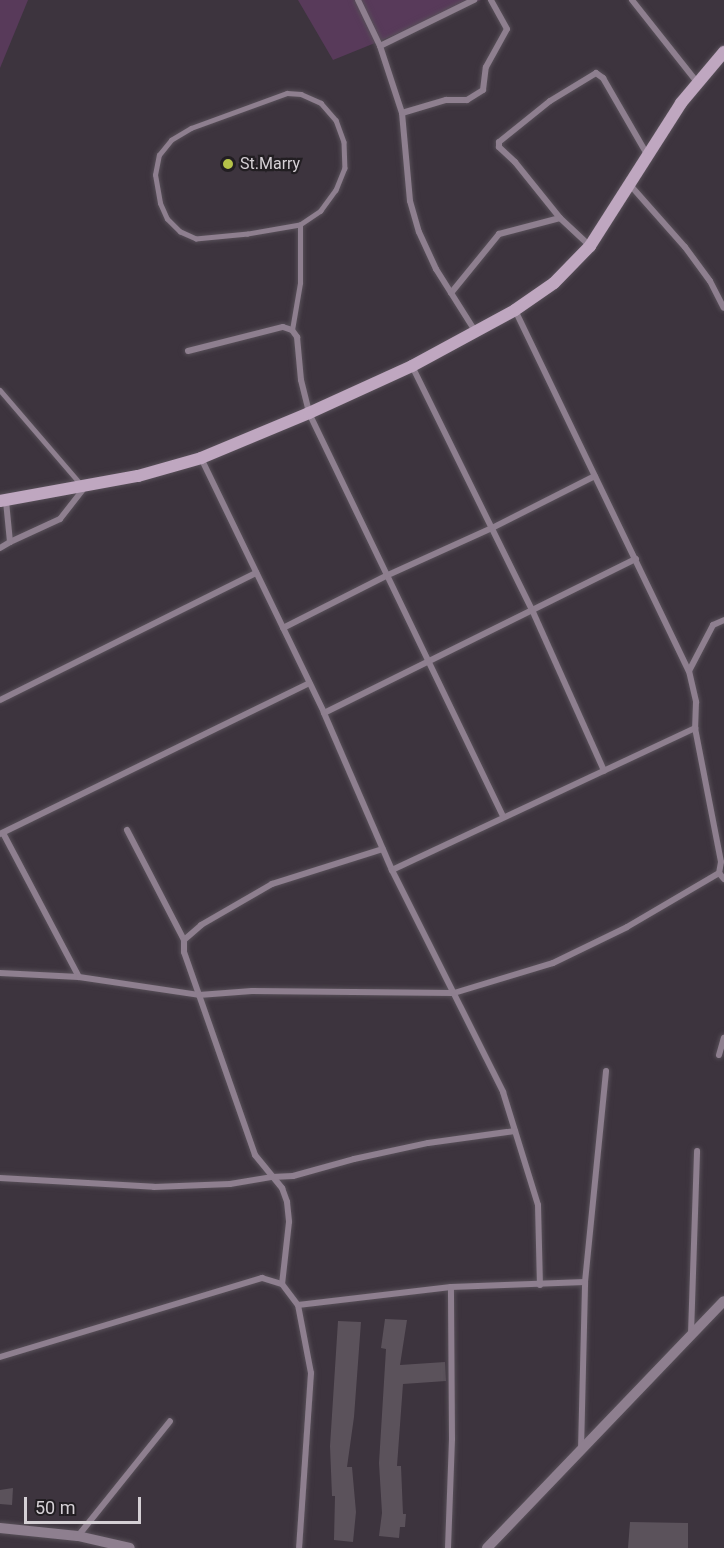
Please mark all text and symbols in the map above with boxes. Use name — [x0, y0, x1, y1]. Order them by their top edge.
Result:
place label: St.Marry — [240, 154, 300, 174]
marker: St.Marry — [221, 157, 235, 171]
scale bar — [27, 1485, 144, 1523]
text: 50 m — [35, 1497, 75, 1518]

